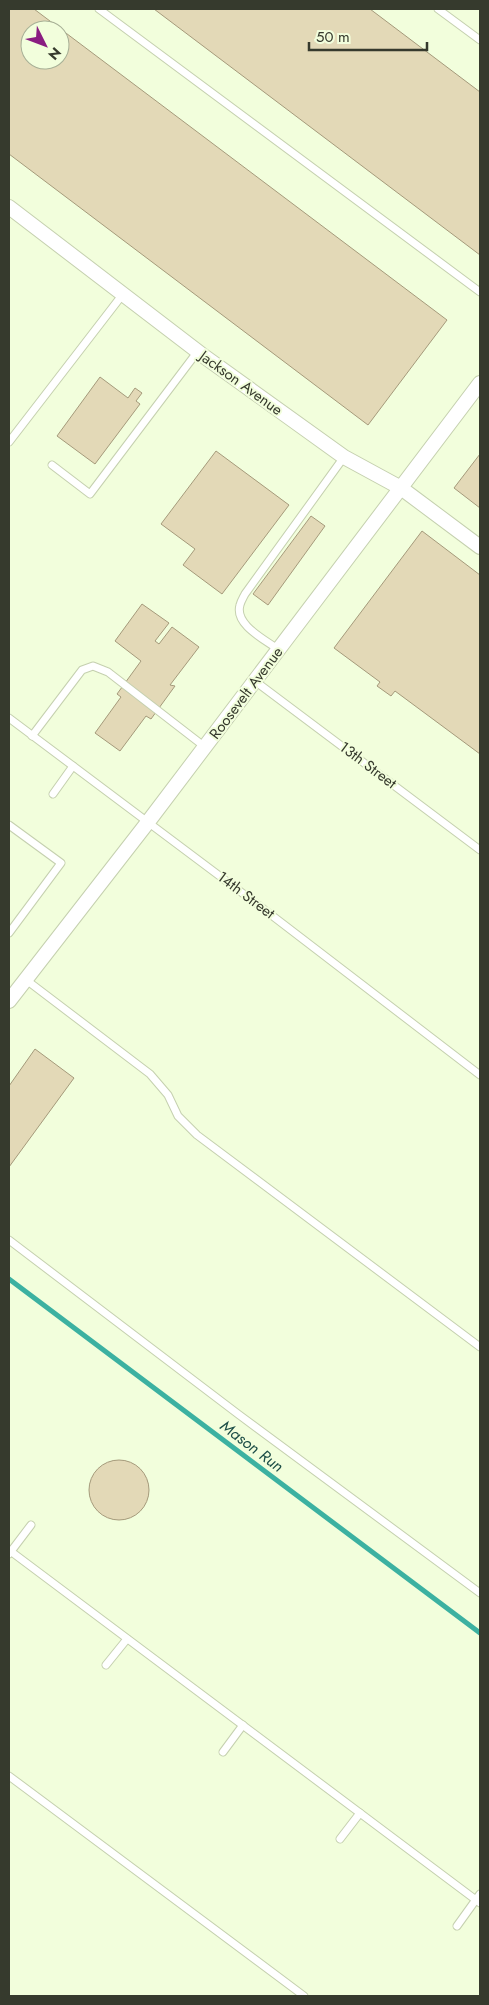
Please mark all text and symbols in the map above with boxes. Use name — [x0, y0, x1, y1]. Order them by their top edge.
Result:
north arrow — [20, 20, 70, 70]
scale bar — [309, 20, 426, 52]
text: 50 m — [316, 26, 350, 48]
text: N — [44, 43, 66, 65]
street label: Jackson Avenue — [193, 344, 287, 421]
street label: Roosevelt Avenue — [204, 642, 288, 744]
street label: 13th Street — [335, 736, 402, 794]
street label: 14th Street — [213, 866, 280, 924]
water label: Mason Run — [215, 1415, 289, 1477]

